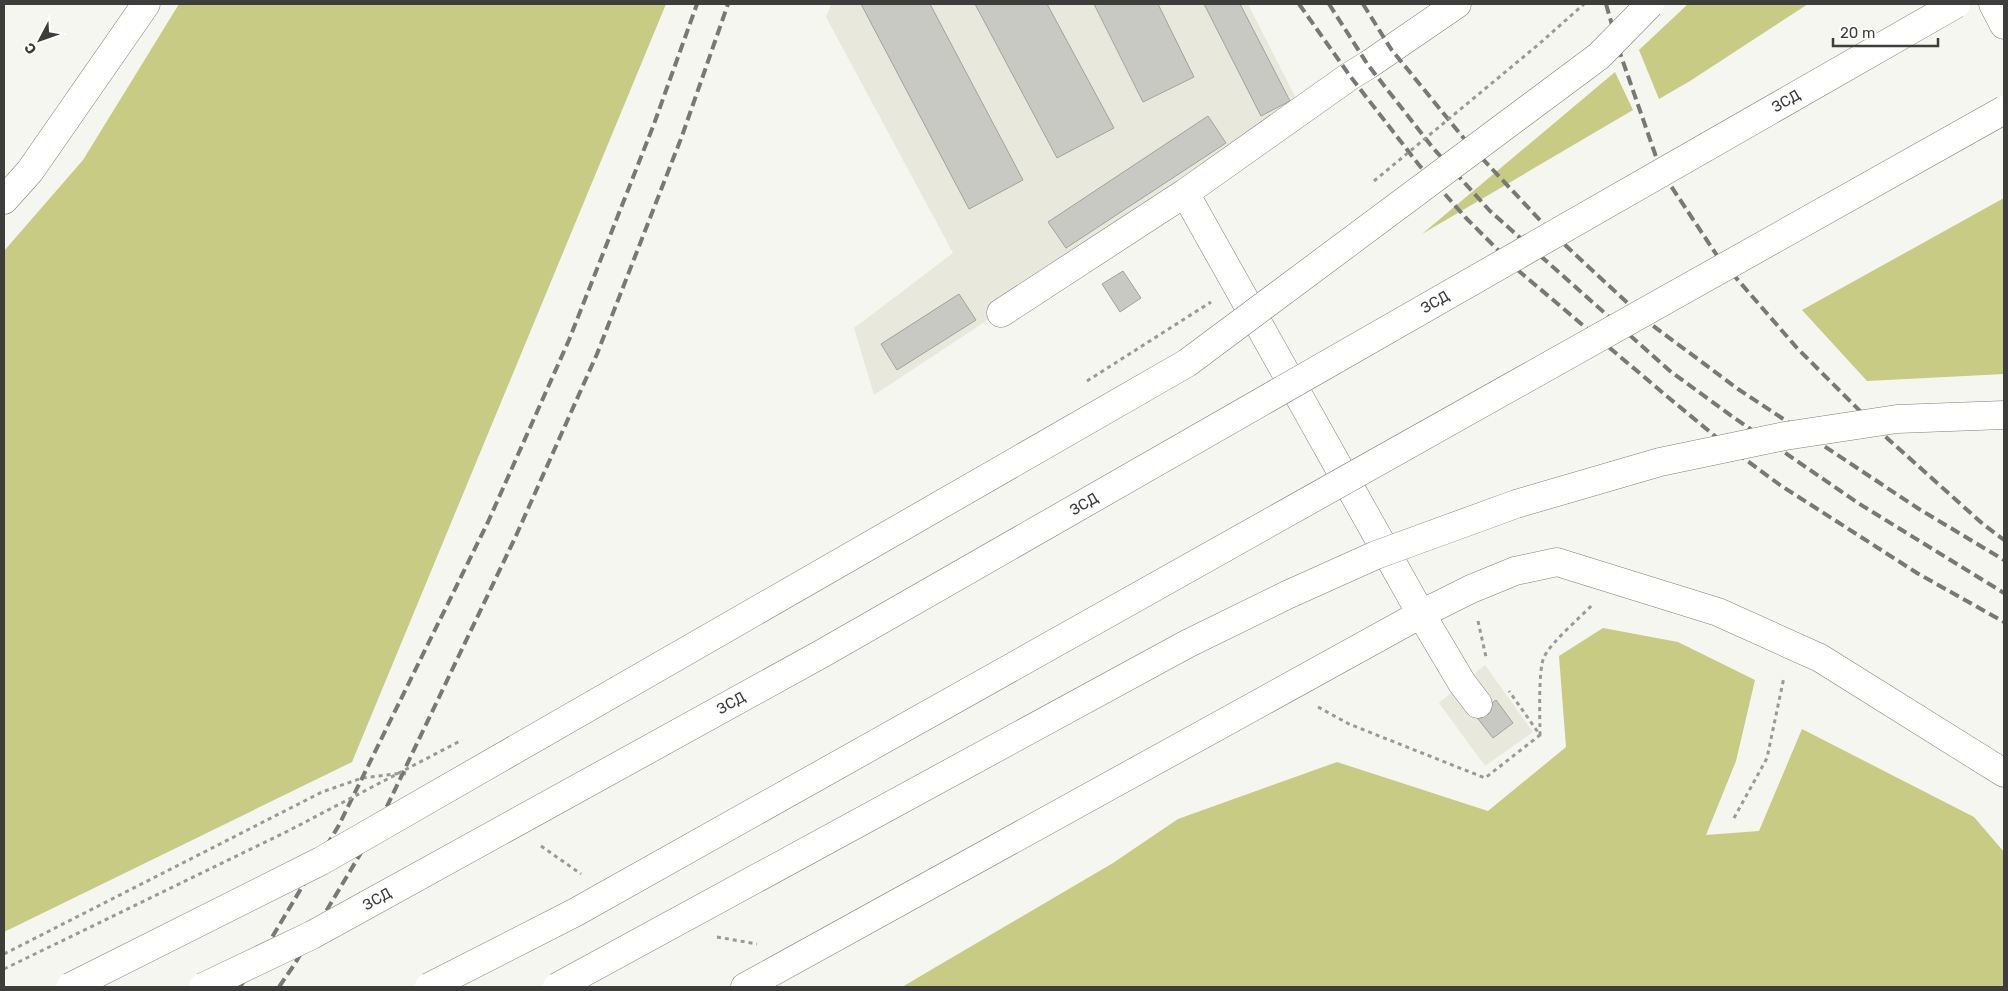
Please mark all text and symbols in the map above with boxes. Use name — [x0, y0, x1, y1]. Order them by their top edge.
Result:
north arrow — [15, 15, 65, 65]
scale bar — [1833, 15, 1938, 47]
text: 20 m — [1840, 24, 1875, 42]
text: С — [21, 39, 40, 57]
street label: ЗСД — [1769, 86, 1804, 116]
street label: ЗСД — [1418, 287, 1453, 317]
street label: ЗСД — [1067, 489, 1102, 519]
street label: ЗСД — [714, 688, 749, 718]
street label: ЗСД — [360, 884, 395, 914]

